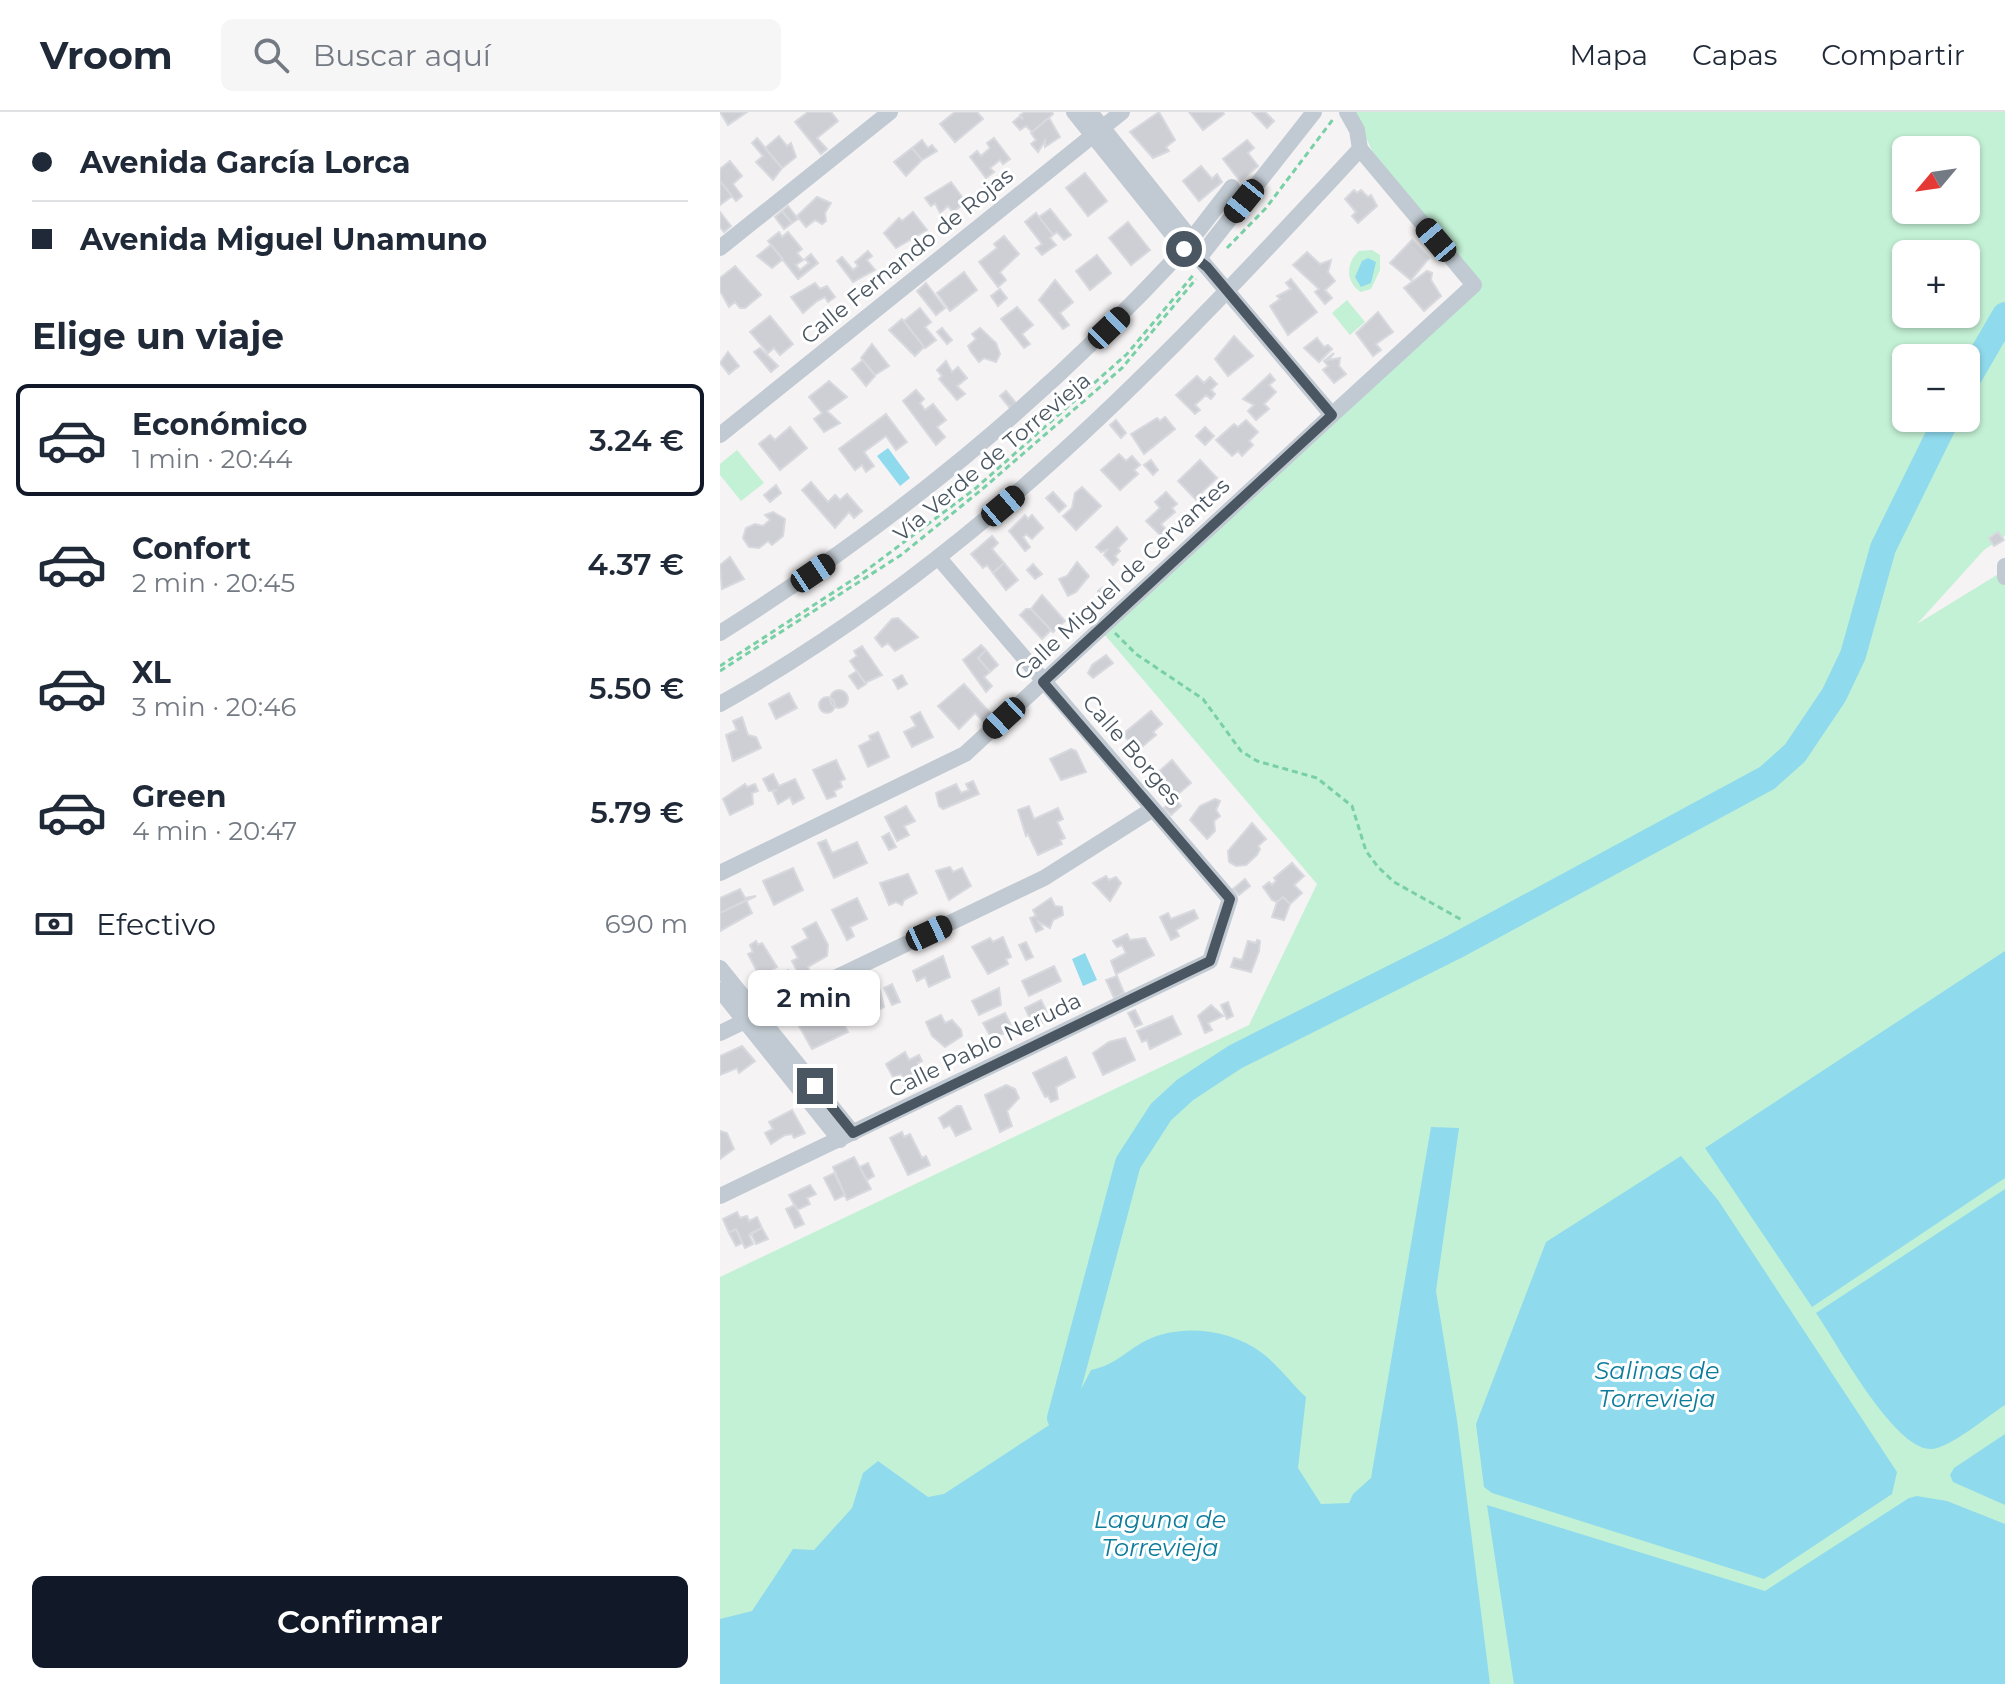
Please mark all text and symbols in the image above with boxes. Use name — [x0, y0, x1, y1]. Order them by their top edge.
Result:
search box — [221, 19, 781, 91]
text: Vroom — [40, 32, 173, 79]
icon: search — [249, 33, 293, 77]
text: Buscar aquí — [313, 37, 491, 74]
text: Mapa — [1569, 38, 1648, 72]
text: Capas — [1692, 38, 1777, 72]
text: Compartir — [1821, 38, 1965, 72]
north arrow — [1892, 136, 1980, 224]
map controls — [1892, 136, 1980, 432]
text: Avenida García Lorca — [80, 144, 411, 181]
street label: Calle Fernando de Rojas — [795, 162, 1019, 350]
car — [1220, 175, 1268, 227]
car — [1411, 214, 1461, 266]
text: Avenida Miguel Unamuno — [80, 221, 487, 258]
route start — [1166, 231, 1202, 267]
button: + — [1892, 240, 1980, 328]
car — [1083, 303, 1135, 353]
text: Elige un viaje — [32, 314, 284, 358]
button: − — [1892, 344, 1980, 432]
street label: Vía Verde de Torrevieja — [888, 367, 1096, 547]
icon: car — [36, 404, 108, 476]
text: Económico — [132, 406, 307, 443]
text: 3.24 € — [589, 422, 684, 459]
text: 1 min · 20:44 — [132, 443, 292, 475]
street label: Calle Miguel de Cervantes — [1009, 472, 1235, 686]
car — [977, 481, 1029, 531]
icon: car — [36, 528, 108, 600]
text: Confort — [132, 530, 251, 567]
text: 4.37 € — [588, 546, 684, 583]
car — [786, 550, 840, 596]
text: 2 min · 20:45 — [132, 567, 295, 599]
icon: car — [36, 652, 108, 724]
text: XL — [132, 654, 171, 691]
text: 5.50 € — [589, 670, 684, 707]
street label: Calle Borges — [1077, 689, 1187, 811]
text: 3 min · 20:46 — [132, 691, 296, 723]
car — [978, 693, 1030, 743]
icon: car — [36, 776, 108, 848]
text: Green — [132, 778, 226, 815]
text: 5.79 € — [590, 794, 684, 831]
text: 4 min · 20:47 — [132, 815, 297, 847]
icon: cash — [32, 902, 76, 946]
text: Efectivo — [96, 906, 216, 943]
text: 690 m — [605, 908, 688, 940]
car — [902, 912, 956, 954]
callout: 2 min — [749, 970, 881, 1026]
text: 2 min — [776, 982, 852, 1014]
street label: Calle Pablo Neruda — [884, 987, 1086, 1103]
route end — [797, 1068, 833, 1104]
water label: Salinas de Torrevieja — [1594, 1356, 1720, 1413]
water label: Laguna de Torrevieja — [1094, 1505, 1226, 1562]
button: Confirmar — [32, 1576, 688, 1668]

